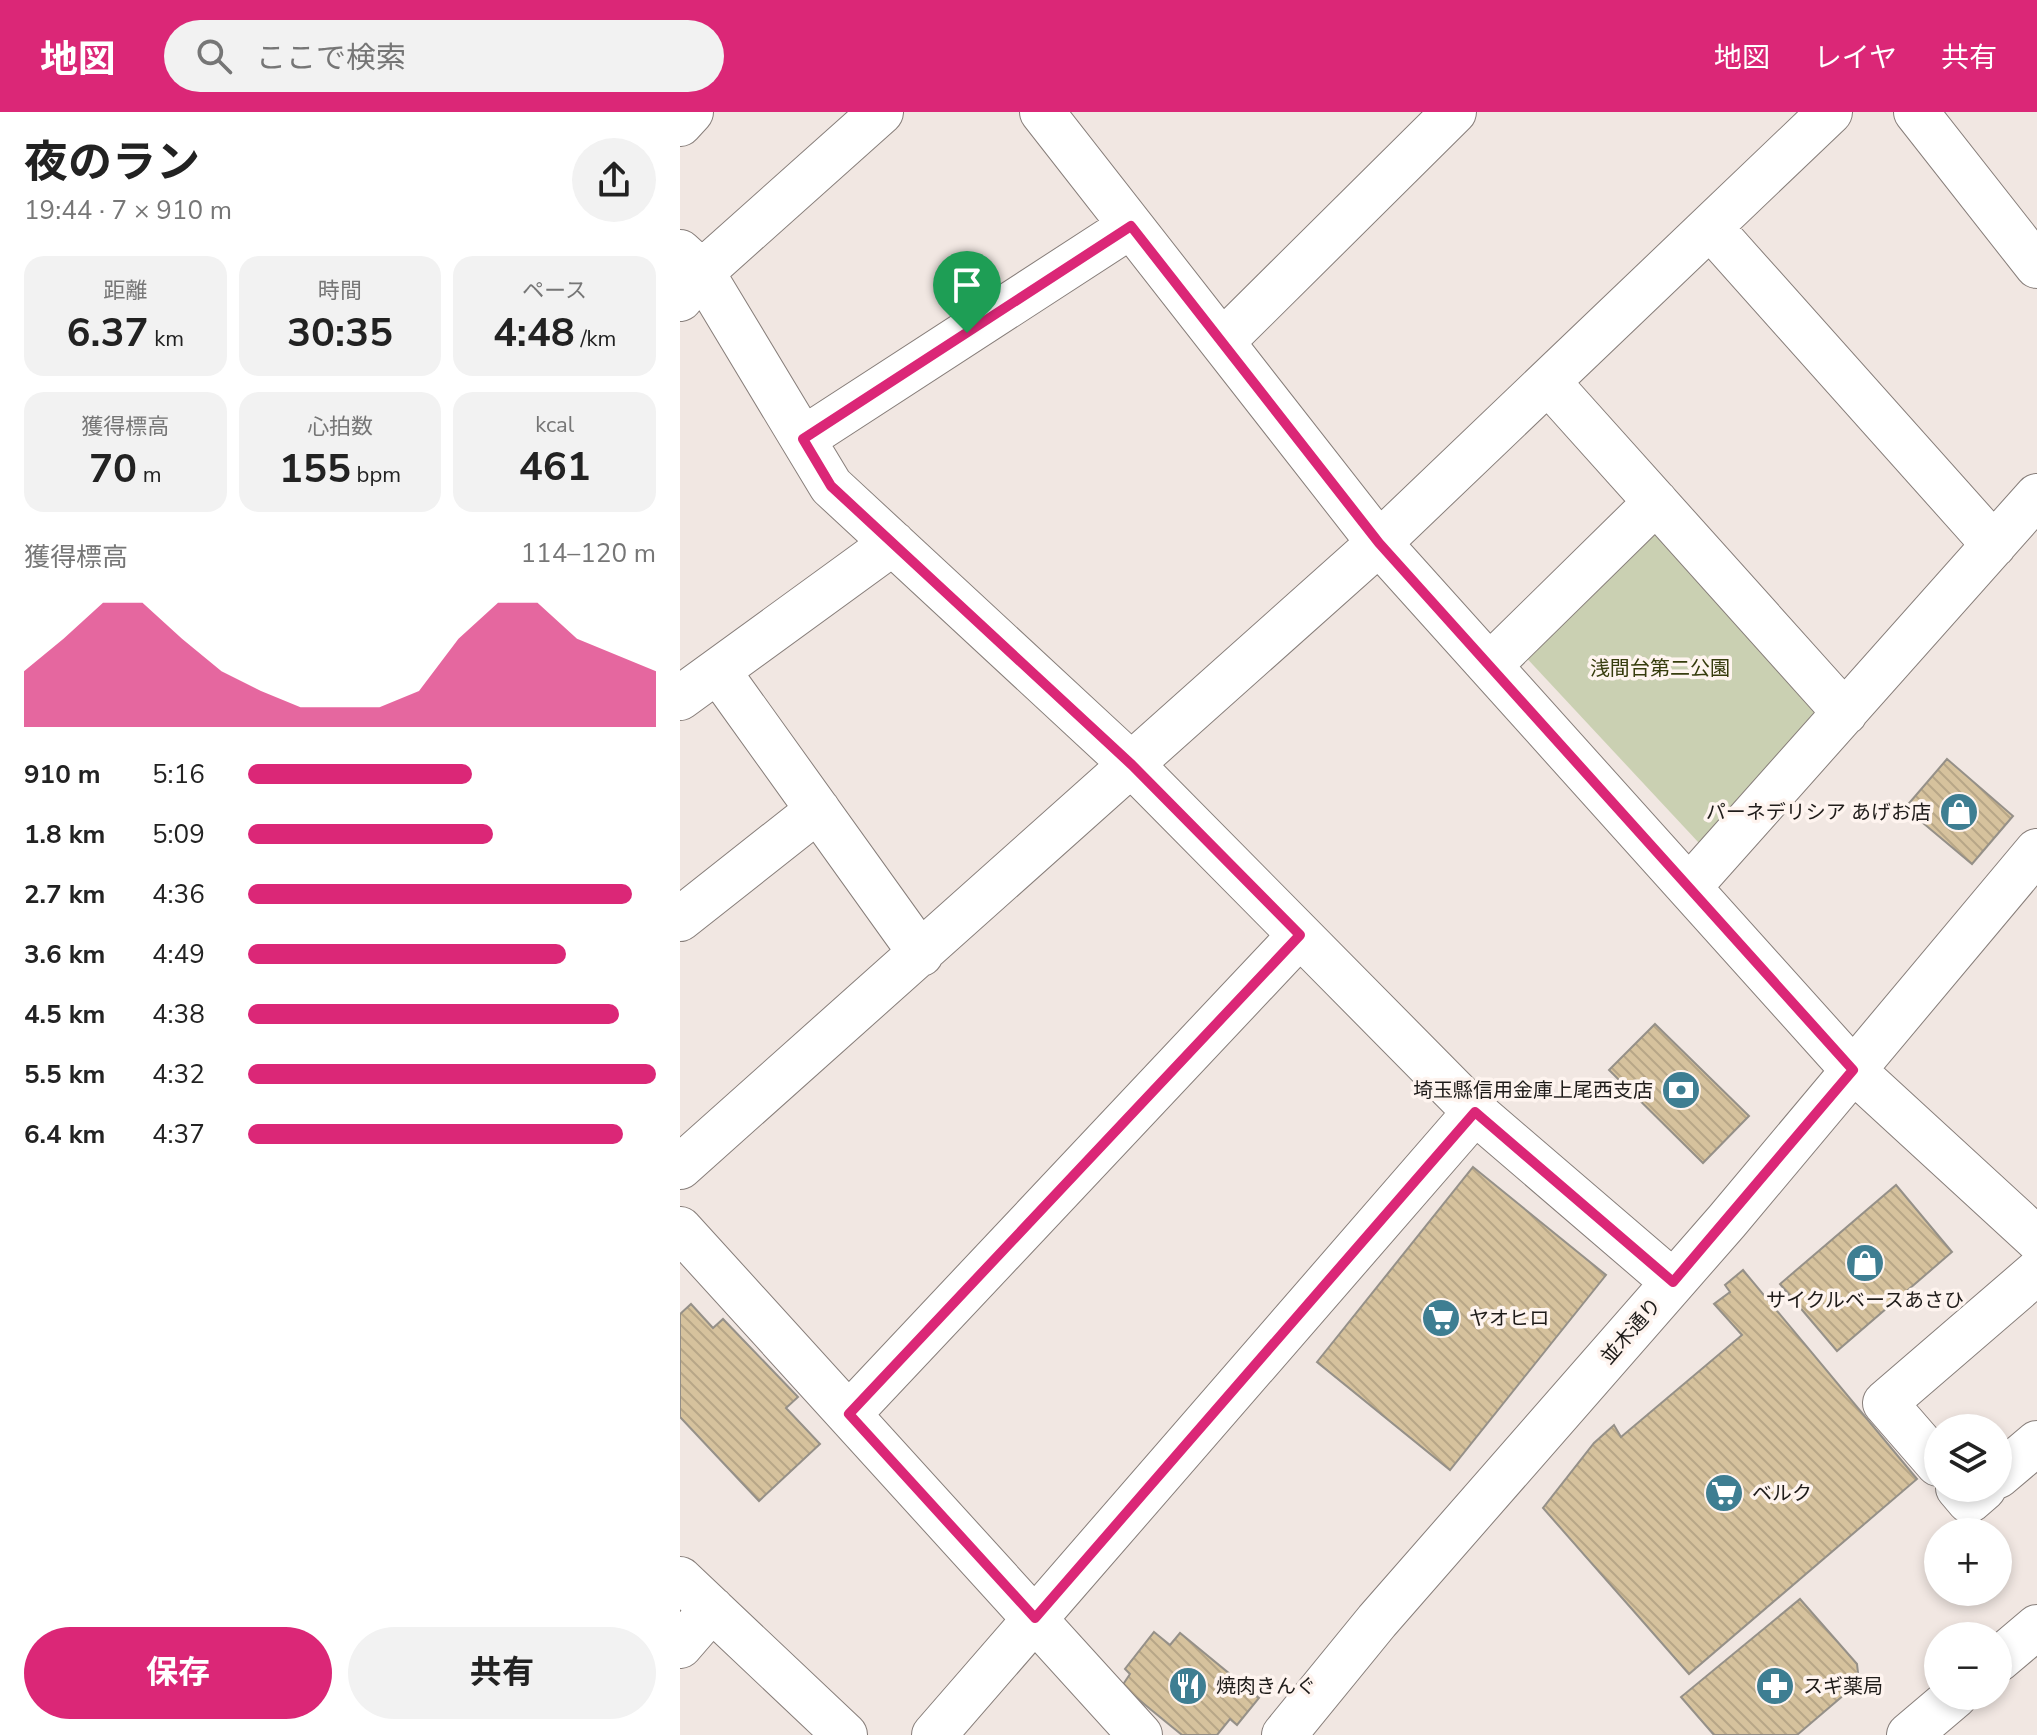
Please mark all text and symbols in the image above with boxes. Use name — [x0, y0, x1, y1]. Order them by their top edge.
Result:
search box — [164, 20, 724, 92]
text: 地図 — [40, 34, 116, 85]
icon: search — [192, 34, 236, 78]
text: ここで検索 — [256, 38, 406, 79]
text: 地図 — [1714, 39, 1770, 77]
text: レイヤ — [1814, 39, 1897, 77]
text: 共有 — [1941, 39, 1997, 77]
text: 夜のラン — [24, 133, 200, 193]
button: share — [572, 138, 656, 222]
text: 19:44 · 7 × 910 m — [24, 193, 232, 228]
pin — [933, 251, 1001, 333]
icon: arrive — [945, 263, 989, 307]
text: 距離 — [103, 276, 147, 306]
text: 時間 — [318, 276, 362, 306]
text: ペース — [522, 276, 587, 306]
text: 6.37 — [67, 306, 149, 360]
text: 30:35 — [287, 306, 393, 360]
text: 4:48 — [493, 306, 575, 360]
text: km — [149, 324, 184, 354]
text: /km — [575, 324, 616, 354]
text: kcal — [535, 410, 574, 440]
text: 獲得標高 — [81, 412, 169, 442]
text: 心拍数 — [307, 412, 373, 442]
text: 461 — [519, 440, 591, 494]
text: 70 — [89, 442, 137, 496]
text: 155 — [279, 442, 351, 496]
text: m — [137, 460, 162, 490]
text: bpm — [351, 460, 401, 490]
text: 114–120 m — [520, 536, 656, 571]
text: 獲得標高 — [24, 540, 128, 575]
park label: 浅間台第二公園 — [1590, 655, 1730, 682]
text: 910 m — [24, 757, 101, 792]
text: 5:16 — [152, 757, 205, 792]
shop icon: パーネデリシア あげお店 — [1938, 791, 1980, 833]
place label: パーネデリシア あげお店 — [1706, 799, 1931, 826]
text: 1.8 km — [24, 817, 105, 852]
text: 5:09 — [152, 817, 205, 852]
text: 2.7 km — [24, 877, 105, 912]
text: 4:36 — [152, 877, 205, 912]
text: 3.6 km — [24, 937, 105, 972]
text: 4:49 — [152, 937, 205, 972]
text: 4.5 km — [24, 997, 105, 1032]
text: 4:38 — [152, 997, 205, 1032]
text: 5.5 km — [24, 1057, 105, 1092]
text: 4:32 — [152, 1057, 205, 1092]
bank icon: 埼玉縣信用金庫上尾西支店 — [1660, 1069, 1702, 1111]
place label: 埼玉縣信用金庫上尾西支店 — [1413, 1077, 1653, 1104]
text: 6.4 km — [24, 1117, 105, 1152]
text: 4:37 — [152, 1117, 205, 1152]
shop icon: サイクルベースあさひ — [1844, 1242, 1886, 1284]
place label: サイクルベースあさひ — [1766, 1287, 1964, 1314]
street label: 並木通り — [1595, 1292, 1667, 1370]
supermarket icon: ヤオヒロ — [1420, 1297, 1462, 1339]
place label: ヤオヒロ — [1469, 1305, 1549, 1332]
map controls — [1924, 1414, 2012, 1710]
button: layers — [1924, 1414, 2012, 1502]
supermarket icon: ベルク — [1703, 1472, 1745, 1514]
place label: ベルク — [1752, 1480, 1812, 1507]
button: + — [1924, 1518, 2012, 1606]
button: − — [1924, 1622, 2012, 1710]
button: 保存 — [24, 1627, 332, 1719]
button: 共有 — [348, 1627, 656, 1719]
restaurant icon: 焼肉きんぐ — [1167, 1665, 1209, 1707]
pharmacy icon: スギ薬局 — [1754, 1665, 1796, 1707]
place label: 焼肉きんぐ — [1216, 1673, 1316, 1700]
place label: スギ薬局 — [1803, 1673, 1883, 1700]

